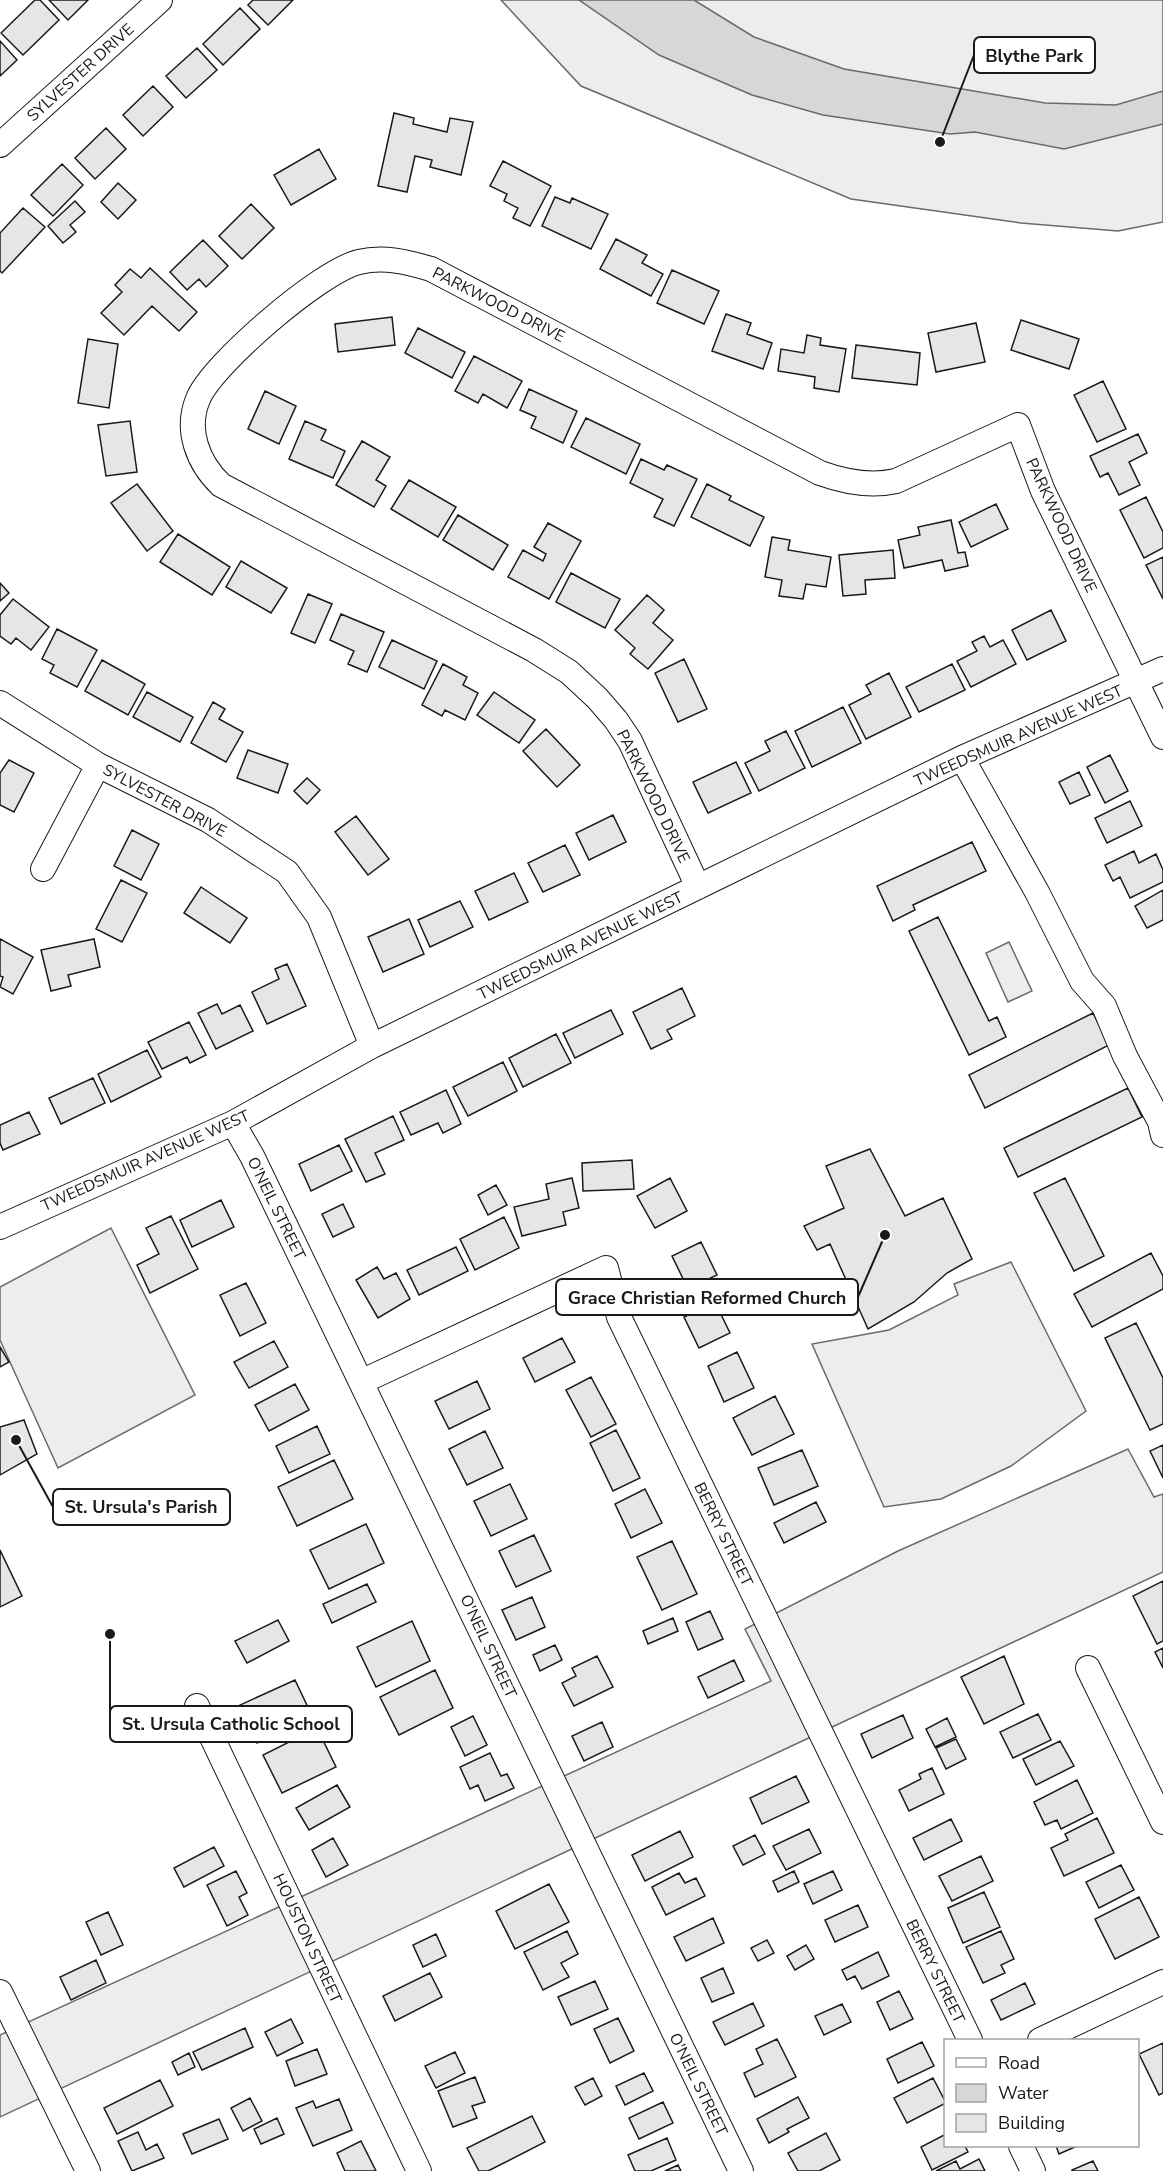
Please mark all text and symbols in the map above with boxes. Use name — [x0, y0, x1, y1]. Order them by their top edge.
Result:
street label: SYLVESTER DRIVE — [22, 19, 139, 127]
callout: Blythe Park — [974, 37, 1095, 73]
text: Blythe Park — [985, 44, 1083, 68]
street label: PARKWOOD DRIVE — [428, 262, 569, 348]
street label: PARKWOOD DRIVE — [1020, 455, 1102, 596]
street label: TWEEDSMUIR AVENUE WEST — [911, 680, 1127, 792]
street label: PARKWOOD DRIVE — [611, 726, 695, 867]
street label: SYLVESTER DRIVE — [99, 759, 230, 843]
street label: TWEEDSMUIR AVENUE WEST — [474, 886, 687, 1005]
street label: TWEEDSMUIR AVENUE WEST — [38, 1105, 254, 1217]
street label: O'NEIL STREET — [242, 1153, 311, 1264]
callout: Grace Christian Reformed Church — [556, 1279, 858, 1315]
text: Grace Christian Reformed Church — [568, 1286, 846, 1310]
street label: BERRY STREET — [688, 1479, 758, 1590]
callout: St. Ursula's Parish — [53, 1489, 230, 1525]
text: St. Ursula's Parish — [65, 1495, 218, 1519]
street label: O'NEIL STREET — [454, 1591, 522, 1702]
callout: St. Ursula Catholic School — [110, 1706, 352, 1742]
text: St. Ursula Catholic School — [122, 1712, 340, 1736]
street label: HOUSTON STREET — [267, 1870, 347, 2007]
street label: BERRY STREET — [900, 1916, 970, 2027]
street label: O'NEIL STREET — [664, 2029, 733, 2140]
legend — [944, 2039, 1139, 2147]
text: Road — [998, 2051, 1040, 2075]
text: Water — [998, 2081, 1049, 2105]
text: Building — [998, 2111, 1065, 2135]

